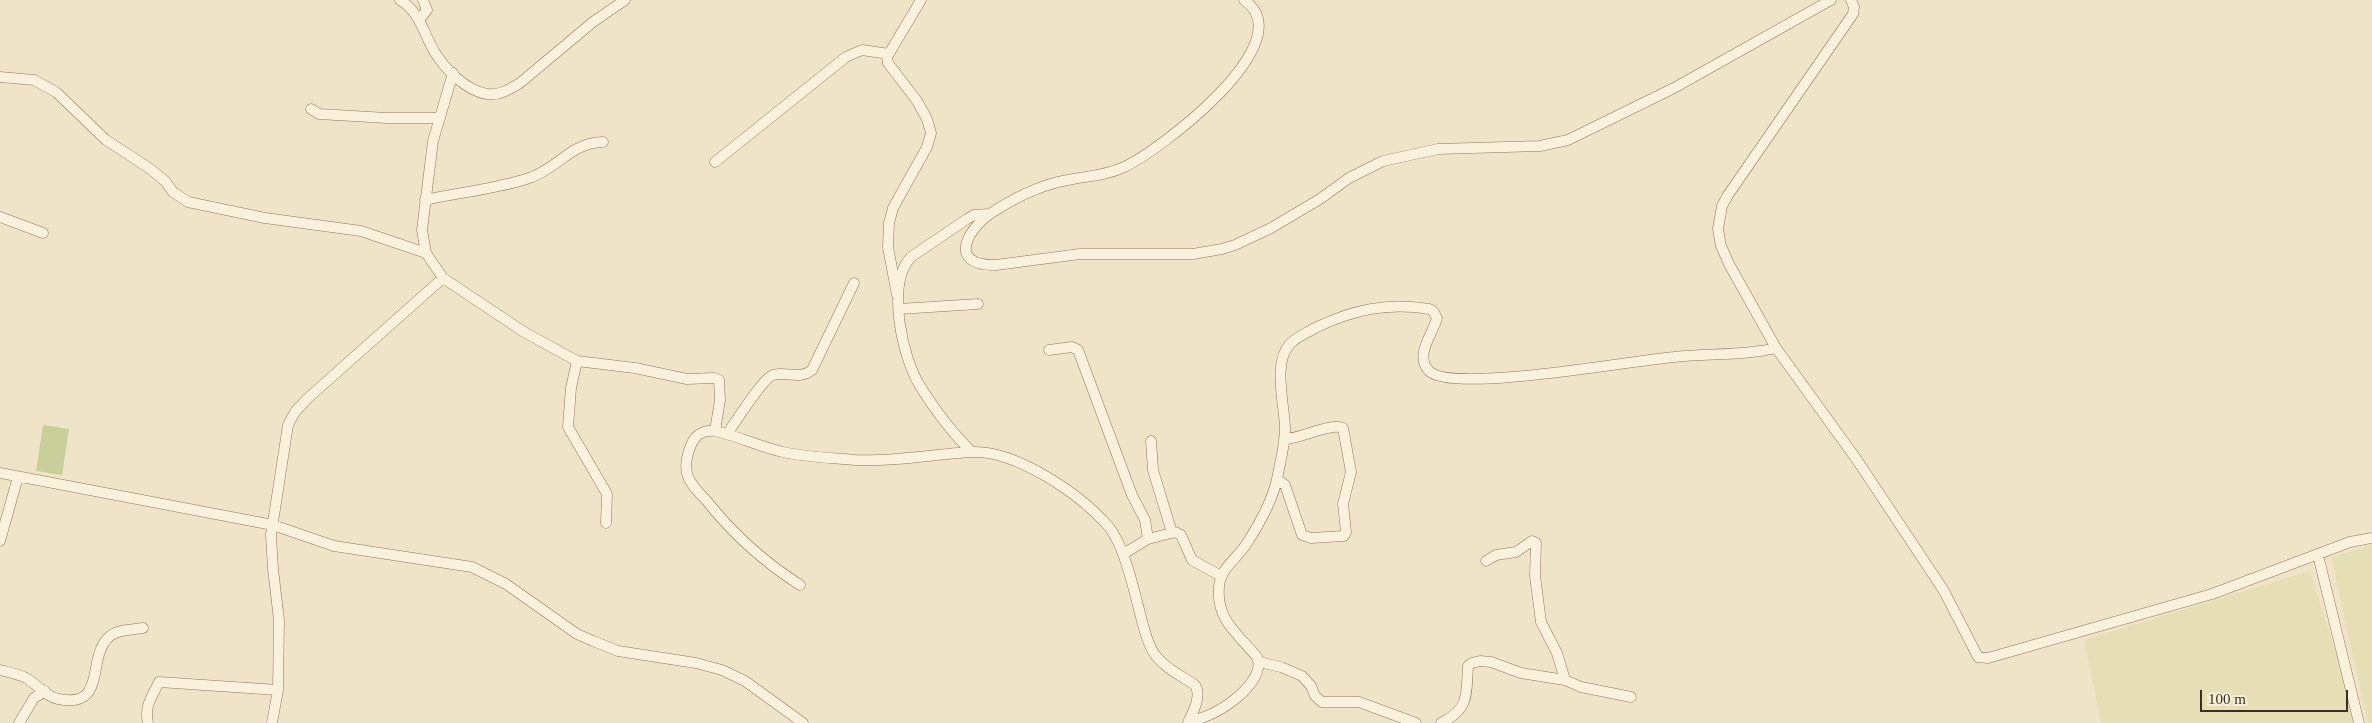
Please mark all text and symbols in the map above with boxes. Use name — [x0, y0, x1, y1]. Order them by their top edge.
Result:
scale bar — [2202, 680, 2350, 712]
text: 100 m — [2208, 691, 2246, 707]

